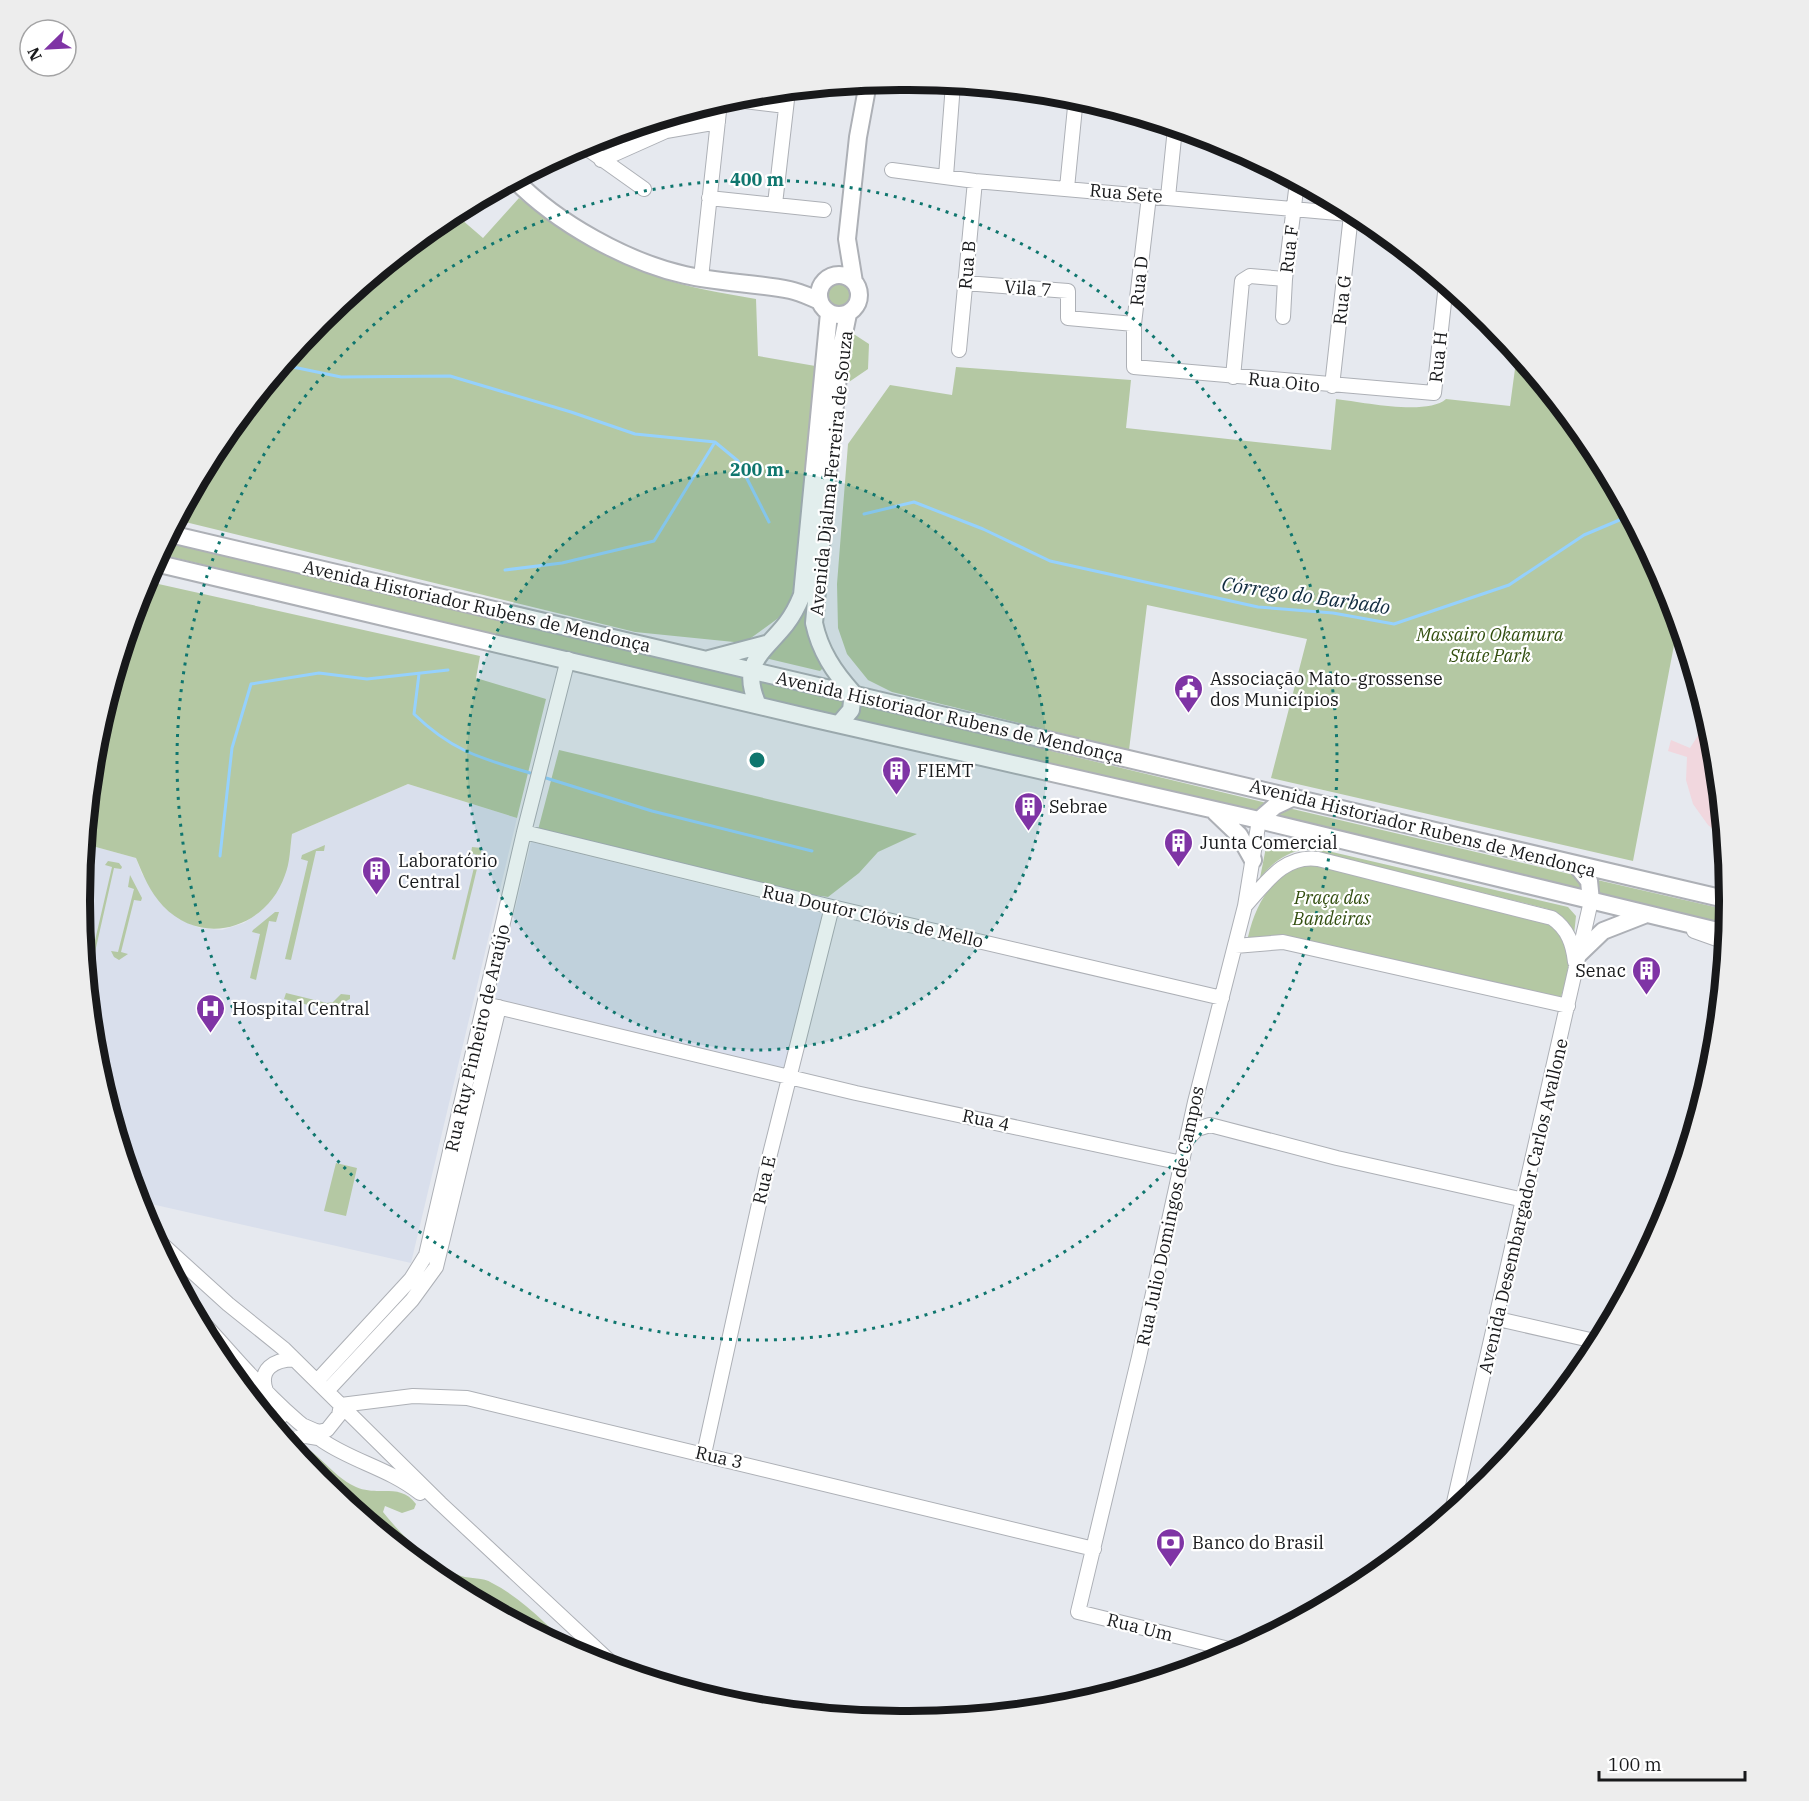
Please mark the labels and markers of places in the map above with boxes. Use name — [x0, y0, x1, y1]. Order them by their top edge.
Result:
place label: Associação Mato-grossense dos Municípios — [1210, 667, 1443, 711]
public building icon: Associação Mato-grossense dos Municípios — [1173, 672, 1205, 714]
centre of rings — [747, 750, 767, 770]
building icon: FIEMT — [880, 754, 912, 796]
place label: FIEMT — [917, 759, 974, 782]
building icon: Sebrae — [1012, 790, 1044, 832]
place label: Sebrae — [1049, 795, 1107, 818]
building icon: Junta Comercial — [1163, 826, 1195, 868]
place label: Junta Comercial — [1200, 831, 1338, 854]
place label: Laboratório Central — [398, 849, 497, 893]
building icon: Laboratório Central — [361, 854, 393, 896]
building icon: Senac — [1631, 954, 1663, 996]
place label: Senac — [1575, 959, 1626, 982]
hospital icon: Hospital Central — [195, 992, 227, 1034]
place label: Hospital Central — [232, 997, 370, 1020]
bank icon: Banco do Brasil — [1155, 1526, 1187, 1568]
place label: Banco do Brasil — [1192, 1531, 1324, 1554]

